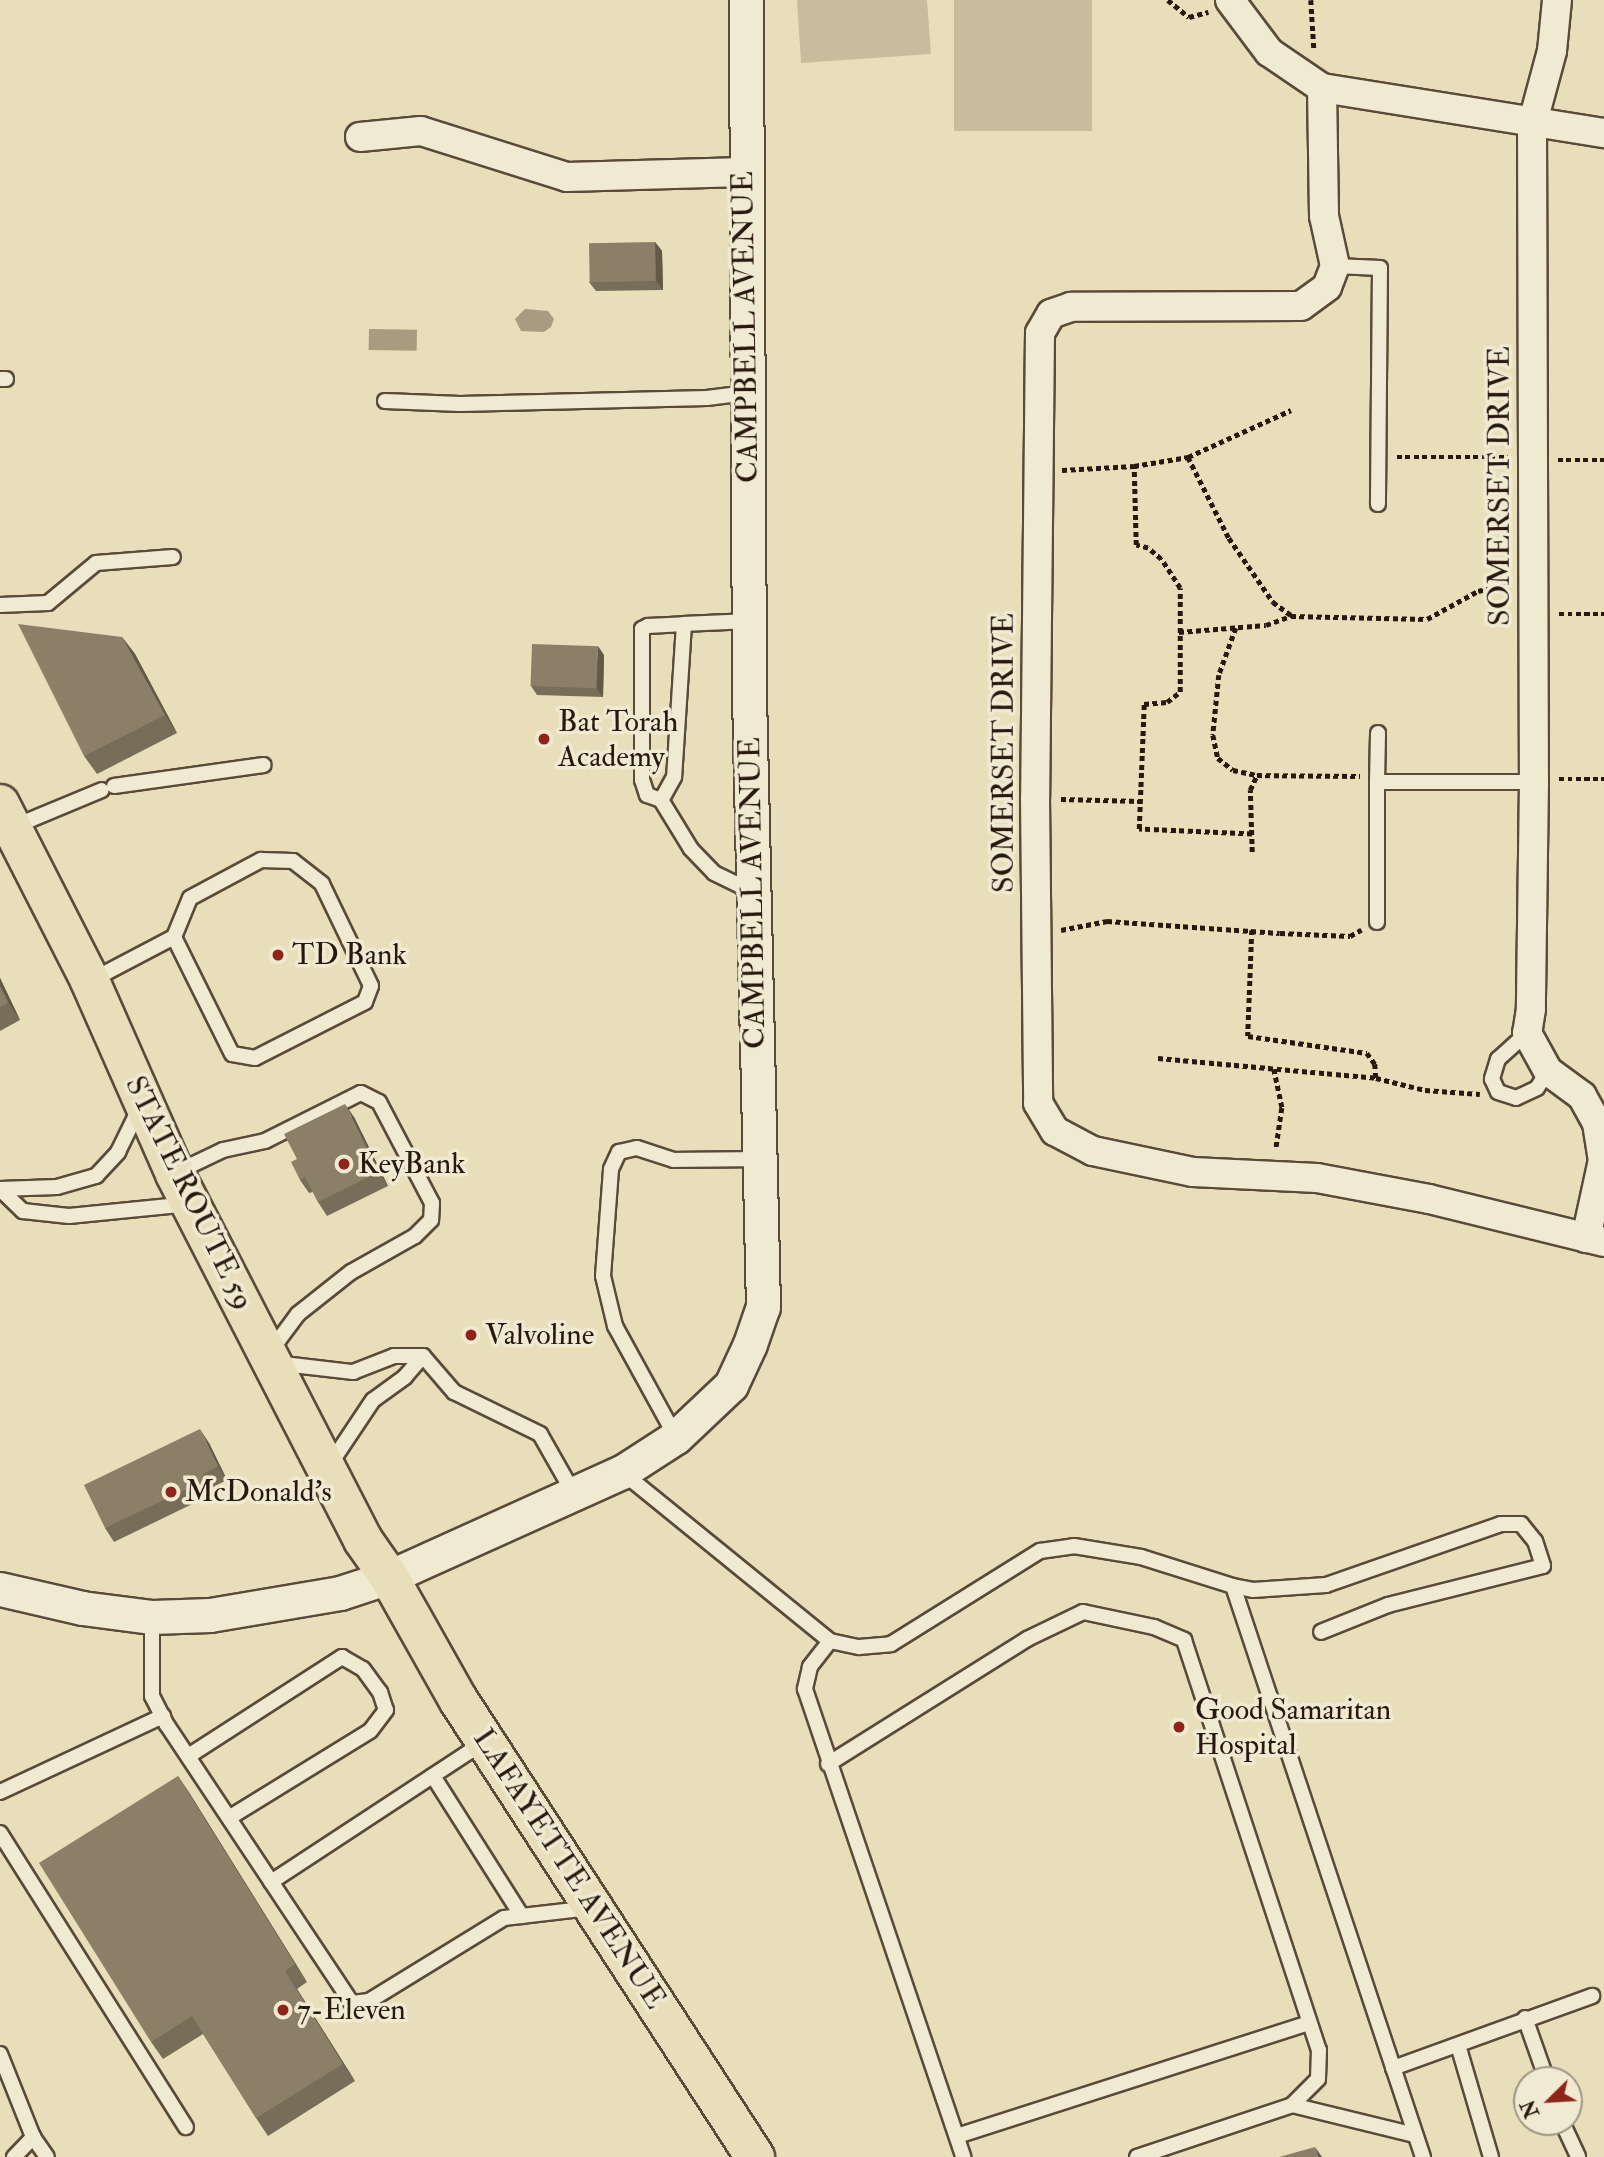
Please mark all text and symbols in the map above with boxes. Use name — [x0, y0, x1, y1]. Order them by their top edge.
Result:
street label: CAMPBELL AVENUE — [725, 171, 767, 483]
street label: SOMERSET DRIVE — [1482, 346, 1518, 626]
street label: SOMERSET DRIVE — [986, 613, 1022, 893]
place label: Bat Torah Academy — [558, 704, 678, 774]
marker: Bat Torah Academy — [536, 731, 552, 747]
street label: CAMPBELL AVENUE — [732, 737, 774, 1049]
place label: TD Bank — [292, 937, 407, 973]
marker: TD Bank — [270, 947, 286, 963]
street label: STATE ROUTE 59 — [117, 1070, 261, 1316]
place label: KeyBank — [358, 1146, 466, 1182]
marker: KeyBank — [336, 1156, 352, 1172]
place label: Valvoline — [485, 1317, 594, 1353]
marker: Valvoline — [463, 1327, 479, 1343]
place label: McDonald's — [185, 1474, 332, 1510]
marker: McDonald's — [163, 1484, 179, 1500]
place label: Good Samaritan Hospital — [1195, 1692, 1391, 1762]
marker: Good Samaritan Hospital — [1169, 1717, 1189, 1737]
street label: LAFAYETTE AVENUE — [465, 1722, 673, 2016]
place label: 7-Eleven — [297, 1992, 406, 2028]
marker: 7-Eleven — [275, 2002, 291, 2018]
north arrow — [1513, 2066, 1583, 2136]
text: N — [1516, 2096, 1545, 2121]

